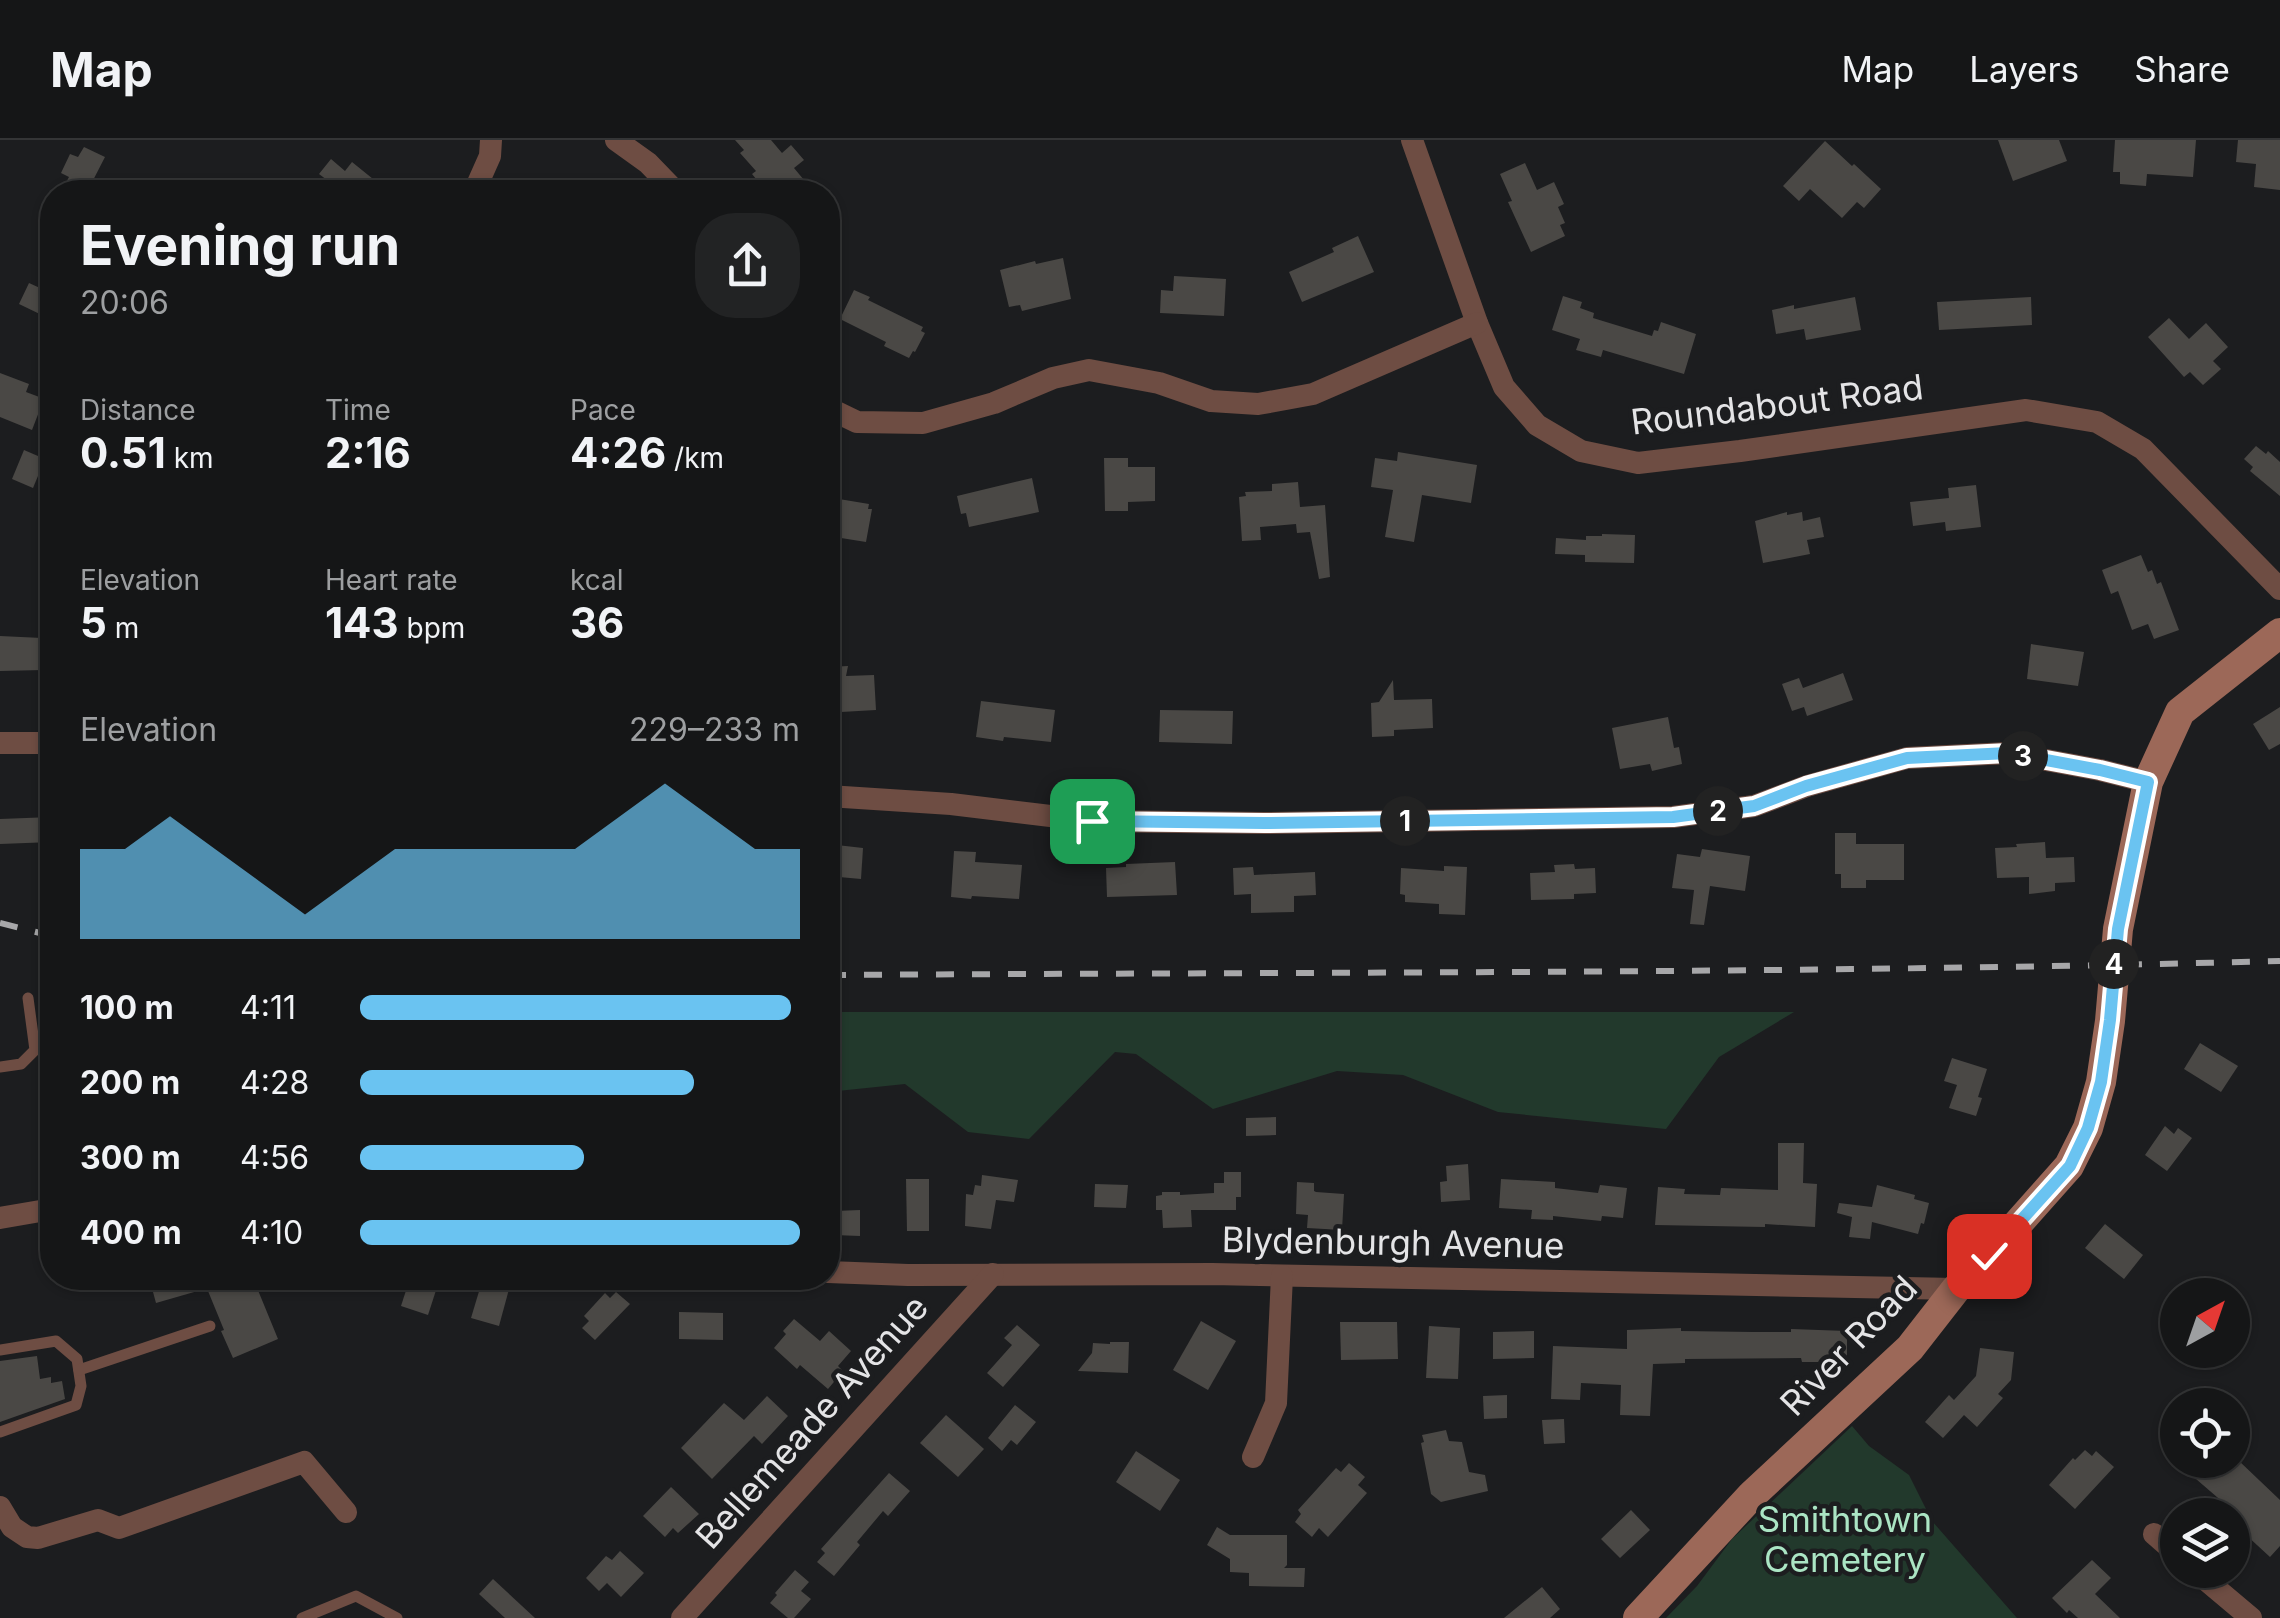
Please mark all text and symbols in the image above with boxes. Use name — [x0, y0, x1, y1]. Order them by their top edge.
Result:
text: Map — [50, 40, 153, 99]
text: Map — [1842, 48, 1914, 90]
text: Layers — [1969, 48, 2079, 90]
text: Share — [2134, 48, 2230, 90]
text: Evening run — [80, 212, 400, 278]
button: share — [695, 213, 800, 318]
text: 20:06 — [80, 283, 169, 322]
street label: Roundabout Road — [1628, 365, 1925, 443]
text: Distance — [80, 393, 196, 427]
text: Time — [325, 393, 391, 427]
text: Pace — [570, 393, 636, 427]
text: 0.51 — [80, 427, 166, 478]
text: 2:16 — [325, 427, 411, 478]
text: 4:26 — [570, 427, 666, 478]
text: km — [166, 441, 214, 475]
text: /km — [666, 441, 724, 475]
text: Elevation — [80, 563, 200, 597]
text: Heart rate — [325, 563, 458, 597]
text: kcal — [570, 563, 624, 597]
text: 5 — [80, 597, 107, 648]
text: 143 — [325, 597, 399, 648]
text: 36 — [570, 597, 624, 648]
text: m — [107, 611, 139, 645]
text: bpm — [399, 611, 465, 645]
text: Elevation — [80, 710, 217, 749]
text: 229–233 m — [629, 710, 800, 749]
pin: 3 — [1998, 731, 2048, 781]
text: 3 — [2014, 739, 2032, 773]
pin — [1050, 779, 1135, 864]
pin: 2 — [1693, 786, 1743, 836]
icon: arrive — [1065, 794, 1120, 849]
text: 2 — [1709, 794, 1727, 828]
pin: 1 — [1380, 796, 1430, 846]
text: 1 — [1399, 804, 1411, 838]
pin: 4 — [2089, 939, 2139, 989]
text: 4 — [2105, 947, 2123, 981]
text: 100 m — [80, 988, 174, 1027]
text: 4:11 — [240, 988, 296, 1027]
text: 200 m — [80, 1063, 180, 1102]
text: 4:28 — [240, 1063, 309, 1102]
text: 300 m — [80, 1138, 181, 1177]
text: 4:56 — [240, 1138, 309, 1177]
text: 400 m — [80, 1213, 182, 1252]
text: 4:10 — [240, 1213, 303, 1252]
pin — [1947, 1214, 2032, 1299]
street label: Blydenburgh Avenue — [1221, 1218, 1565, 1266]
icon: check — [1962, 1229, 2017, 1284]
street label: River Road — [1771, 1267, 1925, 1424]
north arrow — [2160, 1278, 2250, 1368]
map controls — [2160, 1278, 2250, 1588]
street label: Bellemeade Avenue — [686, 1286, 936, 1557]
button: locate — [2160, 1388, 2250, 1478]
park label: Smithtown Cemetery — [1758, 1498, 1932, 1580]
button: layers — [2160, 1498, 2250, 1588]

